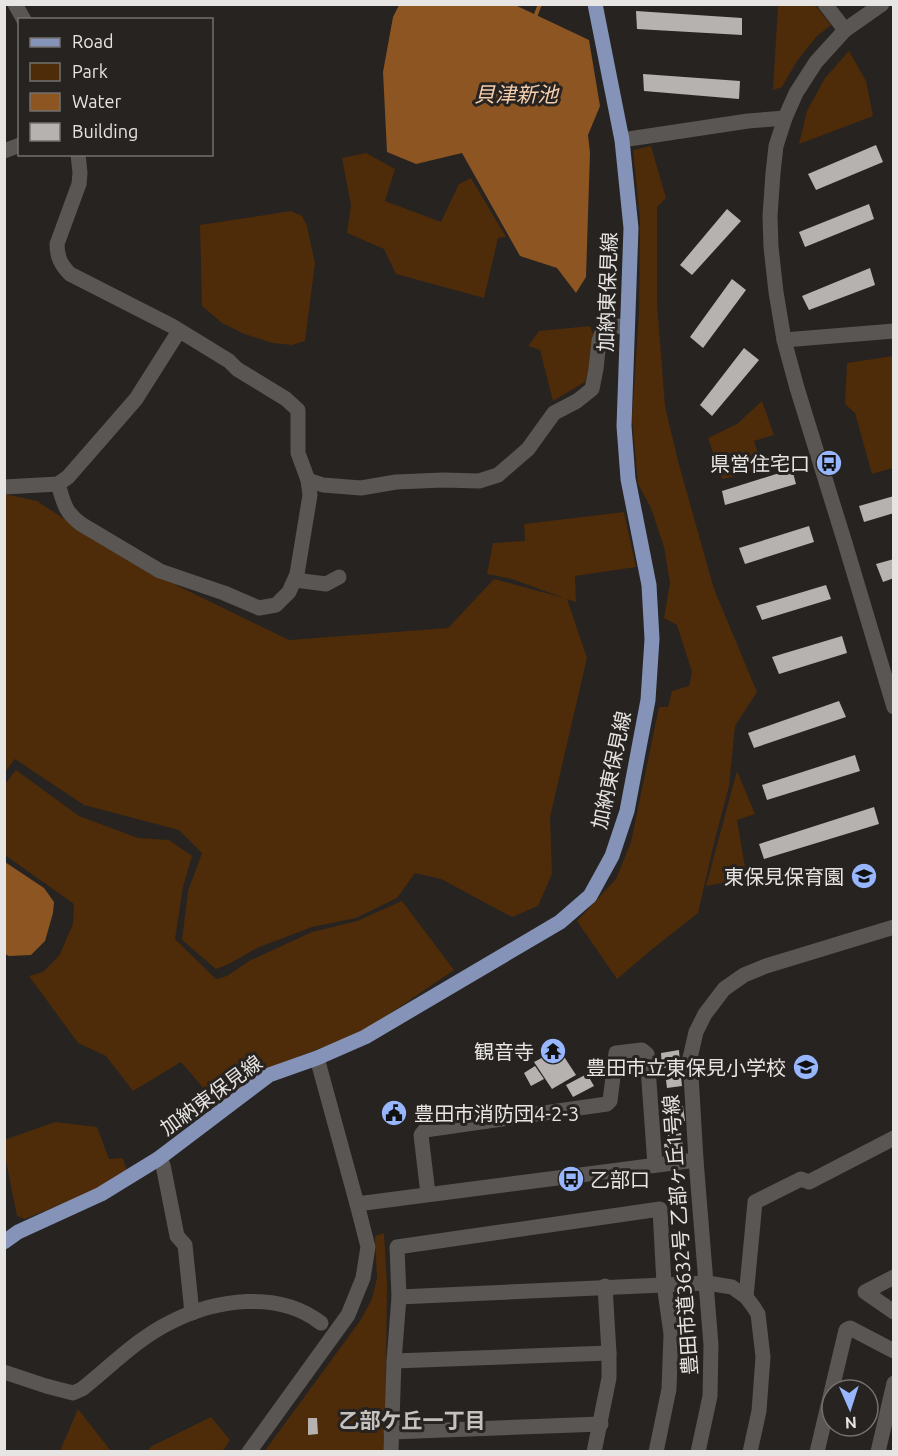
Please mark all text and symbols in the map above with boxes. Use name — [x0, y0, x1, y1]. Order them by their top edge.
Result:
legend — [18, 18, 213, 156]
text: Road — [72, 31, 114, 51]
text: Park — [72, 61, 108, 81]
water label: 貝津新池 — [474, 82, 560, 106]
text: Water — [72, 91, 122, 111]
text: Building — [72, 121, 138, 141]
street label: 加納東保見線 — [593, 232, 621, 352]
bus stop icon: 県営住宅口 — [814, 448, 844, 478]
place label: 県営住宅口 — [710, 452, 810, 475]
street label: 加納東保見線 — [587, 709, 635, 831]
school or university icon: 東保見保育園 — [849, 861, 879, 891]
place label: 東保見保育園 — [724, 865, 844, 888]
temple icon: 観音寺 — [538, 1036, 568, 1066]
place label: 観音寺 — [474, 1040, 534, 1063]
street label: 加納東保見線 — [156, 1050, 266, 1140]
school or university icon: 豊田市立東保見小学校 — [791, 1052, 821, 1082]
place label: 豊田市立東保見小学校 — [586, 1056, 786, 1079]
street label: 豊田市道3632号 乙部ヶ丘1号線 — [659, 1094, 701, 1376]
public building icon: 豊田市消防団4-2-3 — [379, 1098, 409, 1128]
place label: 豊田市消防団4-2-3 — [414, 1102, 579, 1125]
bus stop icon: 乙部口 — [556, 1164, 586, 1194]
place label: 乙部口 — [590, 1168, 650, 1191]
north arrow — [820, 1378, 880, 1438]
district label: 乙部ケ丘一丁目 — [339, 1408, 486, 1432]
text: N — [844, 1414, 857, 1432]

